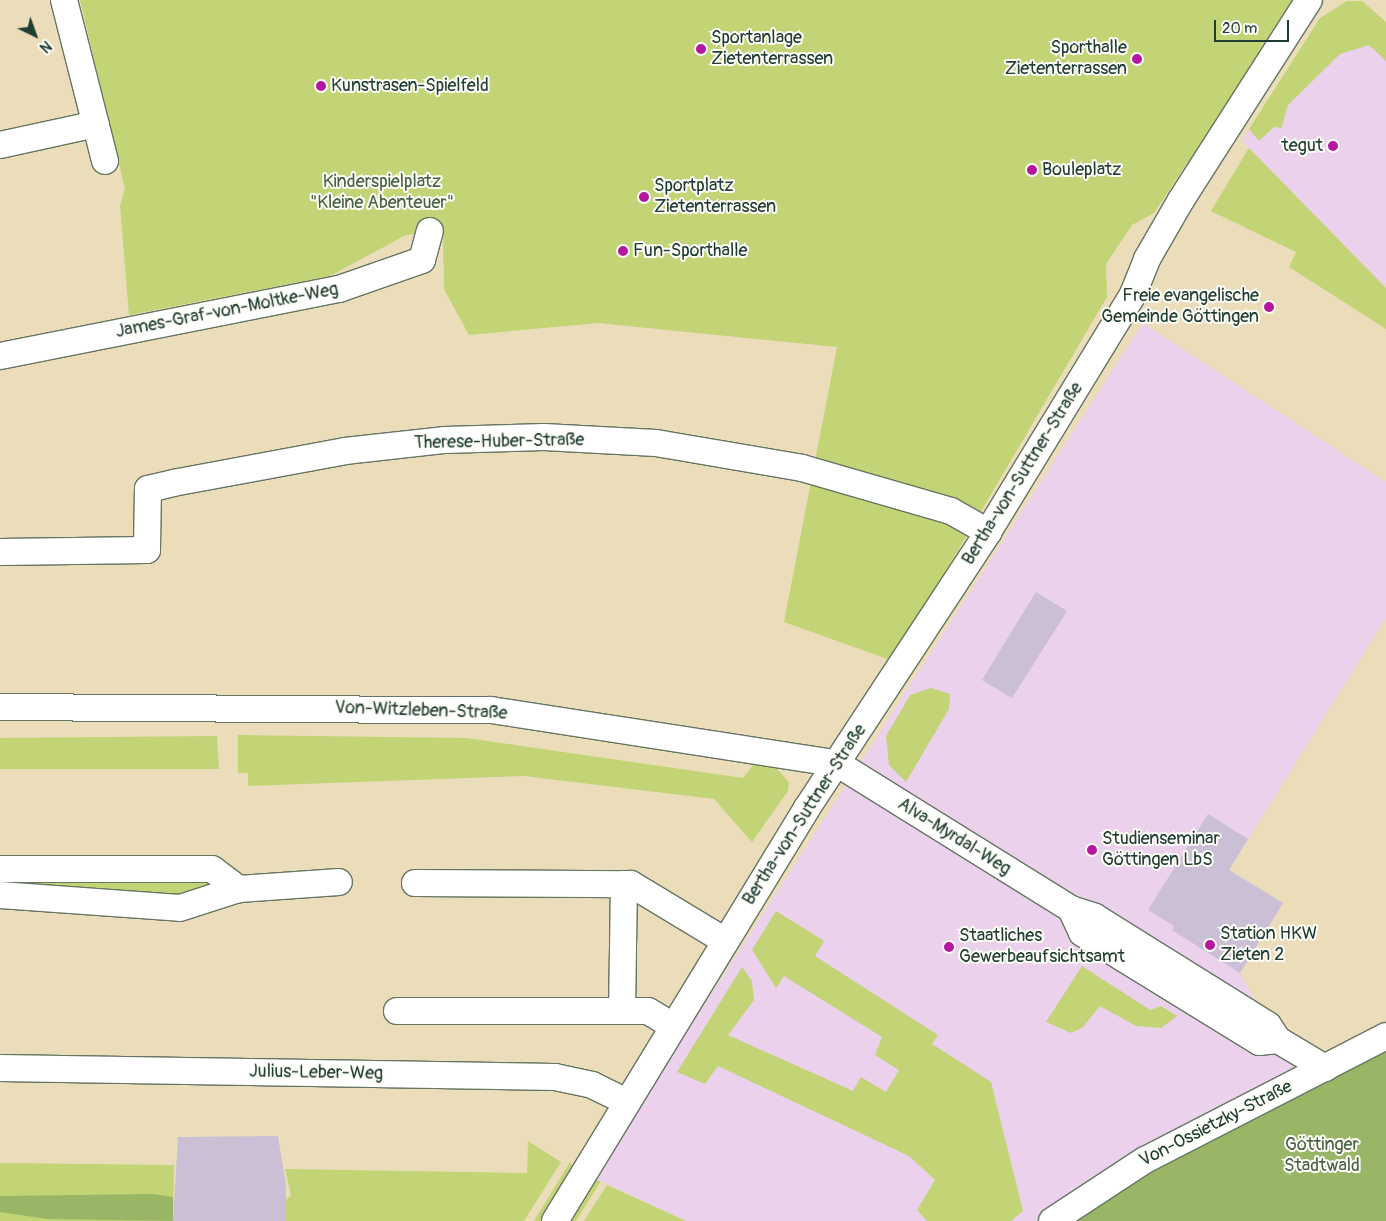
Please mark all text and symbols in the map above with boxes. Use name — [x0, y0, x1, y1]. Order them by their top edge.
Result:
north arrow — [10, 10, 60, 60]
scale bar — [1216, 10, 1291, 42]
text: 20 m — [1222, 19, 1257, 38]
place label: Sportanlage Zietenterrassen — [711, 28, 833, 70]
text: N — [36, 37, 55, 56]
place label: Sporthalle Zietenterrassen — [1005, 38, 1127, 80]
marker: Sportanlage Zietenterrassen — [695, 43, 707, 55]
marker: Sporthalle Zietenterrassen — [1131, 53, 1143, 65]
place label: Kunstrasen-Spielfeld — [331, 75, 489, 97]
marker: Kunstrasen-Spielfeld — [315, 80, 327, 92]
place label: tegut — [1282, 135, 1323, 157]
marker: tegut — [1327, 140, 1339, 152]
place label: Bouleplatz — [1042, 159, 1121, 181]
marker: Bouleplatz — [1026, 164, 1038, 176]
park label: Kinderspielplatz "Kleine Abenteuer" — [310, 172, 454, 214]
place label: Sportplatz Zietenterrassen — [654, 176, 776, 218]
marker: Sportplatz Zietenterrassen — [638, 191, 650, 203]
place label: Fun-Sporthalle — [633, 240, 747, 262]
marker: Fun-Sporthalle — [617, 245, 629, 257]
street label: James-Graf-von-Moltke-Weg — [114, 279, 340, 343]
place label: Freie evangelische Gemeinde Göttingen — [1101, 286, 1259, 328]
marker: Freie evangelische Gemeinde Göttingen — [1263, 301, 1275, 313]
street label: Bertha-von-Suttner-Straße — [958, 379, 1088, 569]
street label: Therese-Huber-Straße — [414, 430, 584, 454]
street label: Von-Witzleben-Straße — [334, 697, 508, 725]
street label: Bertha-von-Suttner-Straße — [738, 721, 872, 909]
street label: Alva-Myrdal-Weg — [893, 794, 1015, 880]
place label: Studienseminar Göttingen LbS — [1102, 829, 1220, 872]
marker: Studienseminar Göttingen LbS — [1086, 844, 1098, 856]
place label: Station HKW Zieten 2 — [1220, 924, 1317, 966]
place label: Staatliches Gewerbeaufsichtsamt — [959, 926, 1125, 969]
marker: Station HKW Zieten 2 — [1204, 939, 1216, 951]
marker: Staatliches Gewerbeaufsichtsamt — [943, 941, 955, 953]
street label: Julius-Leber-Weg — [249, 1061, 383, 1085]
street label: Von-Ossietzky-Straße — [1136, 1076, 1296, 1172]
park label: Göttinger Stadtwald — [1284, 1135, 1360, 1178]

